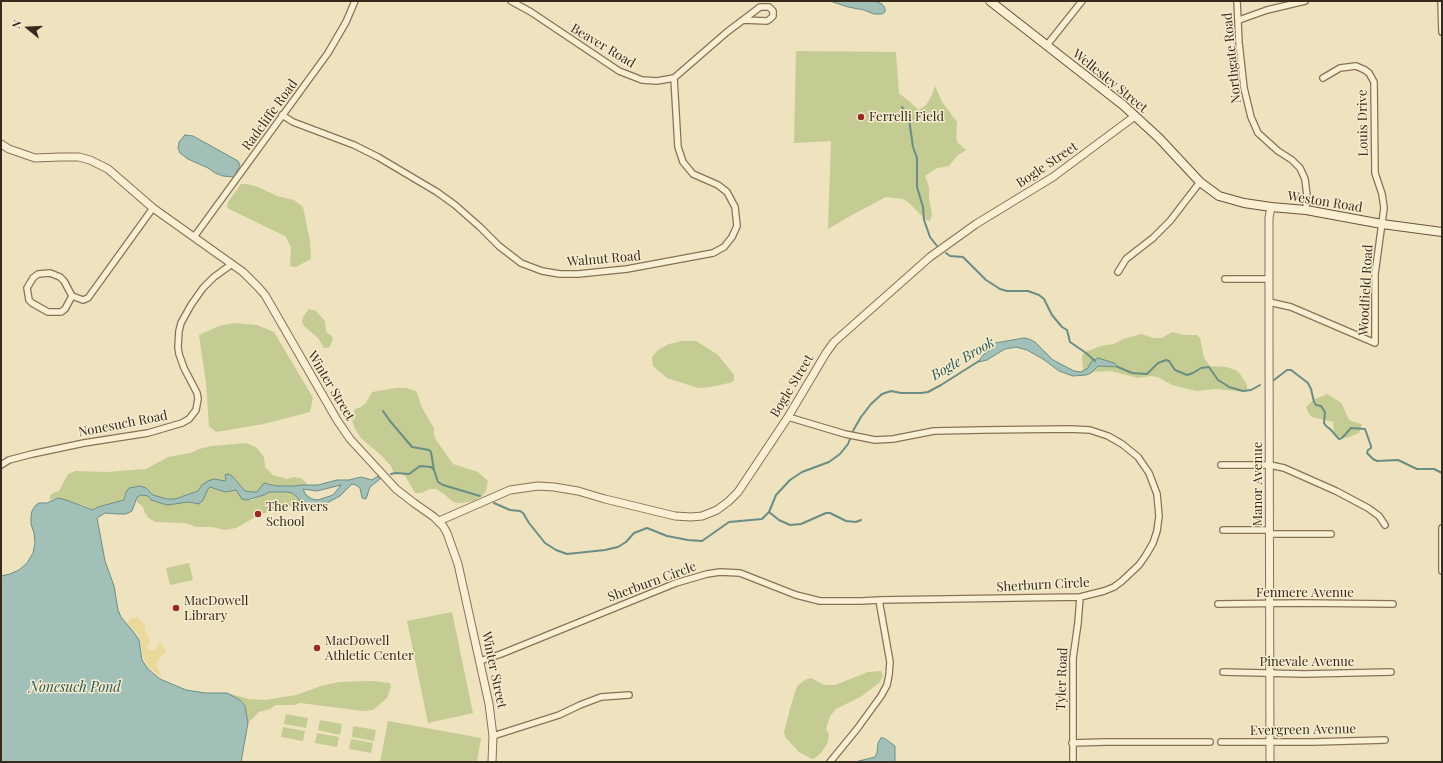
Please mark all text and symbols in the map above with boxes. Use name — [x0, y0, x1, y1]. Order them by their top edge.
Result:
north arrow — [8, 8, 48, 48]
street label: Northgate Road — [1219, 12, 1245, 104]
text: N — [8, 18, 24, 30]
street label: Beaver Road — [568, 21, 638, 71]
street label: Wellesley Street — [1069, 46, 1151, 116]
street label: Radcliffe Road — [239, 76, 301, 154]
street label: Louis Drive — [1355, 89, 1371, 157]
place label: Ferrelli Field — [869, 109, 944, 125]
marker: Ferrelli Field — [856, 112, 866, 122]
street label: Bogle Street — [1013, 139, 1081, 191]
street label: Weston Road — [1286, 188, 1364, 216]
street label: Woodfield Road — [1356, 244, 1376, 336]
street label: Walnut Road — [566, 248, 642, 270]
water label: Bogle Brook — [928, 334, 998, 384]
street label: Winter Street — [304, 348, 358, 424]
street label: Bogle Street — [767, 352, 817, 420]
street label: Nonesuch Road — [77, 408, 169, 440]
street label: Manor Avenue — [1250, 442, 1266, 526]
place label: The Rivers School — [266, 499, 328, 530]
marker: The Rivers School — [253, 509, 263, 519]
street label: Sherburn Circle — [606, 559, 698, 605]
street label: Sherburn Circle — [996, 575, 1090, 595]
street label: Fenmere Avenue — [1256, 585, 1354, 601]
place label: MacDowell Library — [184, 593, 248, 624]
marker: MacDowell Library — [171, 603, 181, 613]
street label: Winter Street — [478, 630, 510, 710]
place label: MacDowell Athletic Center — [325, 633, 414, 664]
marker: MacDowell Athletic Center — [312, 643, 322, 653]
street label: Tyler Road — [1053, 647, 1071, 711]
street label: Pinevale Avenue — [1260, 654, 1354, 670]
water label: Nonesuch Pond — [29, 680, 121, 696]
street label: Evergreen Avenue — [1250, 721, 1356, 739]

